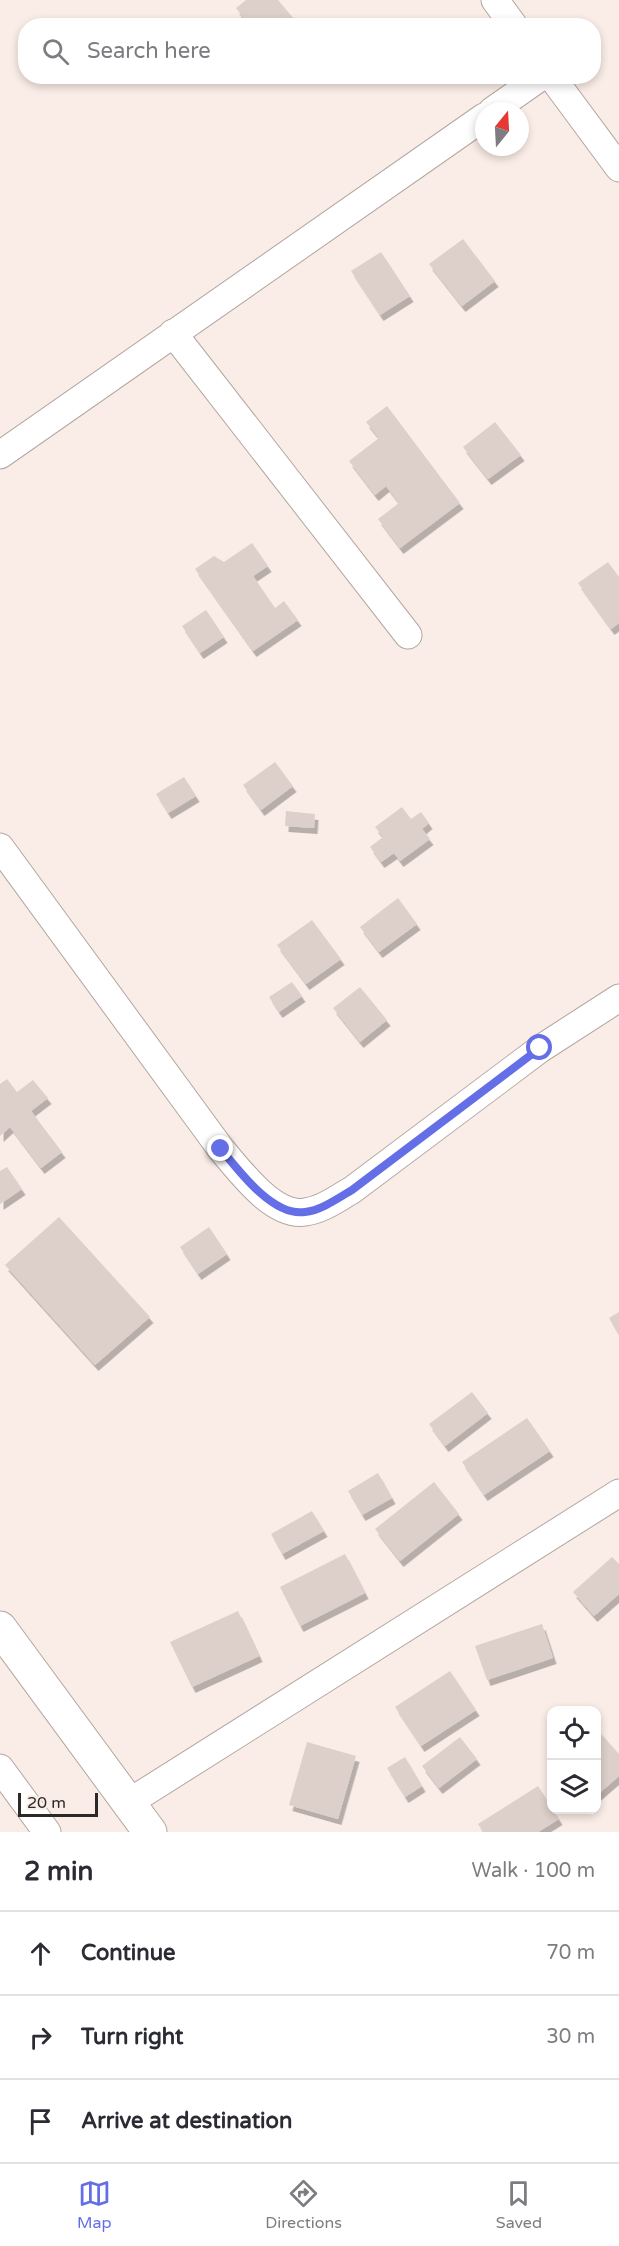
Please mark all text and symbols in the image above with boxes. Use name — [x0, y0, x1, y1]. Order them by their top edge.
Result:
search box — [18, 18, 601, 84]
icon: search — [39, 35, 72, 68]
text: Search here — [87, 38, 211, 64]
north arrow — [475, 102, 529, 156]
route start — [526, 1034, 552, 1060]
route end — [207, 1135, 233, 1161]
map controls — [547, 1706, 601, 1814]
button: locate — [547, 1706, 601, 1760]
button: layers — [547, 1760, 601, 1814]
scale bar — [18, 1790, 98, 1818]
text: 20 m — [27, 1793, 66, 1813]
text: 2 min — [24, 1856, 93, 1887]
text: Walk · 100 m — [472, 1859, 595, 1883]
icon: ahead — [24, 1937, 57, 1970]
text: Continue — [81, 1940, 176, 1966]
text: 70 m — [546, 1941, 595, 1965]
icon: right — [24, 2021, 57, 2054]
text: Turn right — [81, 2024, 183, 2050]
text: 30 m — [546, 2025, 595, 2049]
icon: arrive — [24, 2105, 57, 2138]
text: Arrive at destination — [81, 2108, 292, 2134]
tab: Map — [77, 2177, 111, 2233]
tab: Directions — [265, 2177, 342, 2233]
tab: Saved — [496, 2177, 542, 2233]

